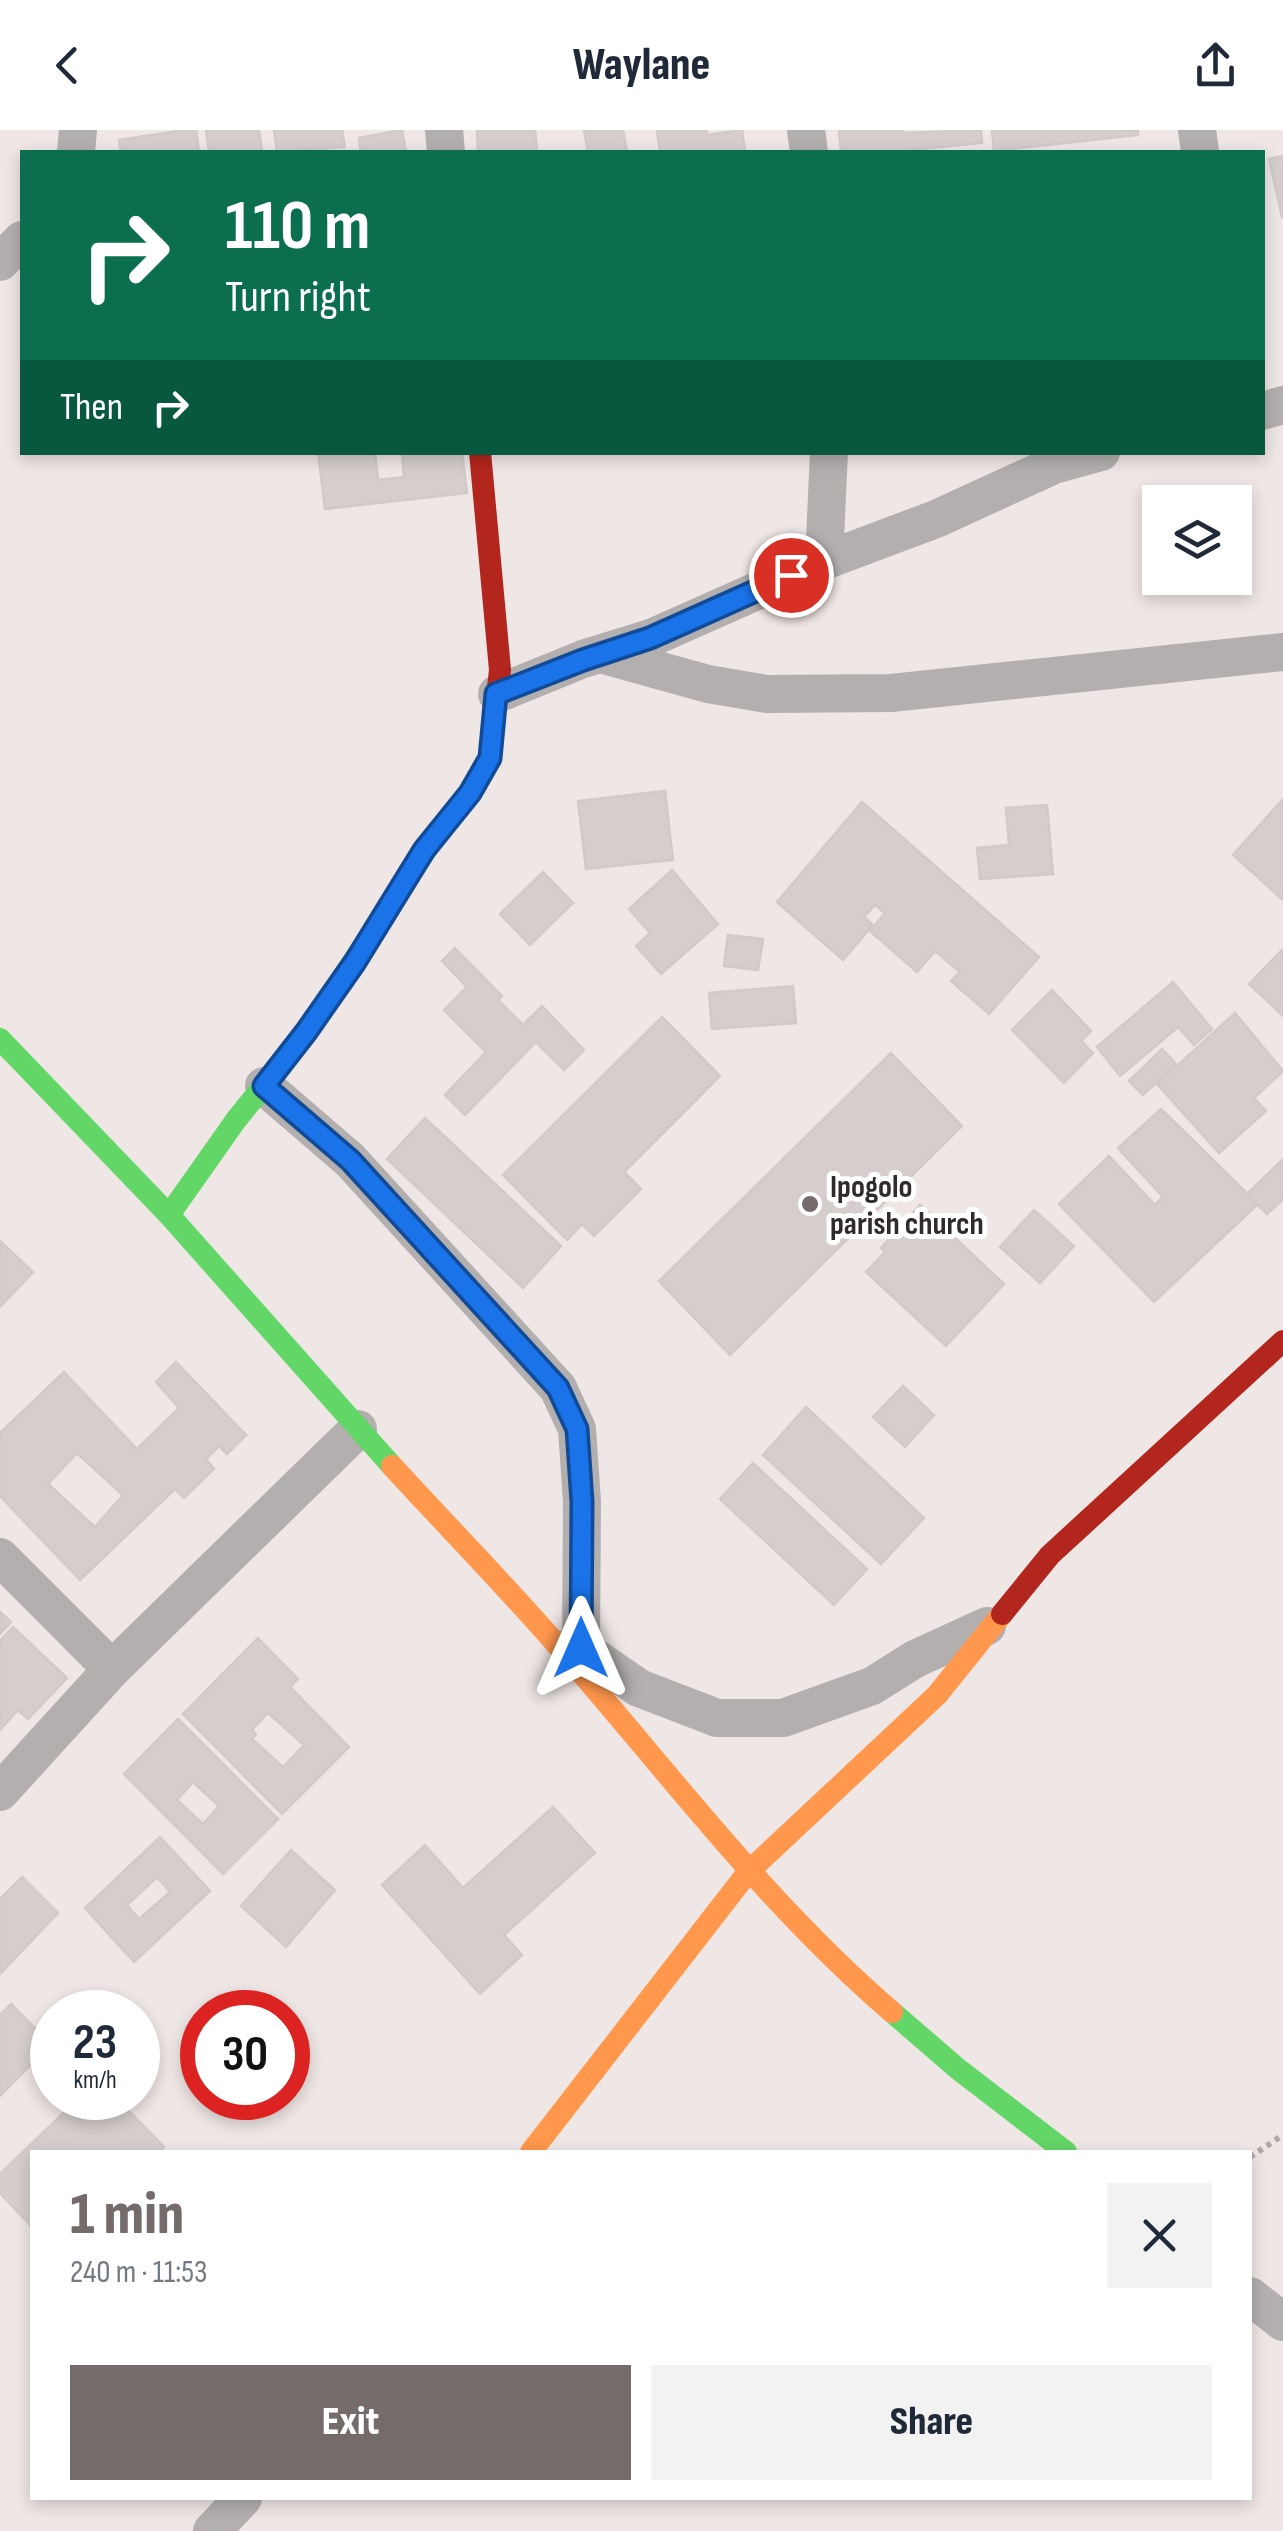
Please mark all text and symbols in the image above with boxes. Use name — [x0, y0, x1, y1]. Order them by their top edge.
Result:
icon: back — [40, 38, 95, 93]
text: Waylane — [573, 38, 710, 93]
icon: share — [1188, 38, 1243, 93]
text: 110 m — [225, 185, 371, 269]
icon: right — [60, 190, 190, 320]
text: Turn right — [225, 270, 371, 325]
icon: right — [143, 380, 198, 435]
text: Then — [60, 385, 123, 430]
map controls — [1142, 485, 1252, 595]
button: layers — [1142, 485, 1252, 595]
pin — [749, 533, 834, 618]
icon: arrive — [764, 548, 819, 603]
place label: Ipogolo parish church — [830, 1168, 984, 1244]
marker: Ipogolo parish church — [799, 1193, 821, 1215]
position arrow — [529, 1596, 633, 1700]
speed limit sign: 30 — [180, 1990, 310, 2120]
text: 23 — [73, 2013, 117, 2073]
text: km/h — [73, 2065, 117, 2096]
text: 1 min — [70, 2179, 184, 2251]
button: close — [1107, 2183, 1212, 2288]
text: 240 m · 11:53 — [70, 2253, 208, 2292]
button: Exit — [70, 2365, 631, 2480]
button: Share — [651, 2365, 1212, 2480]

